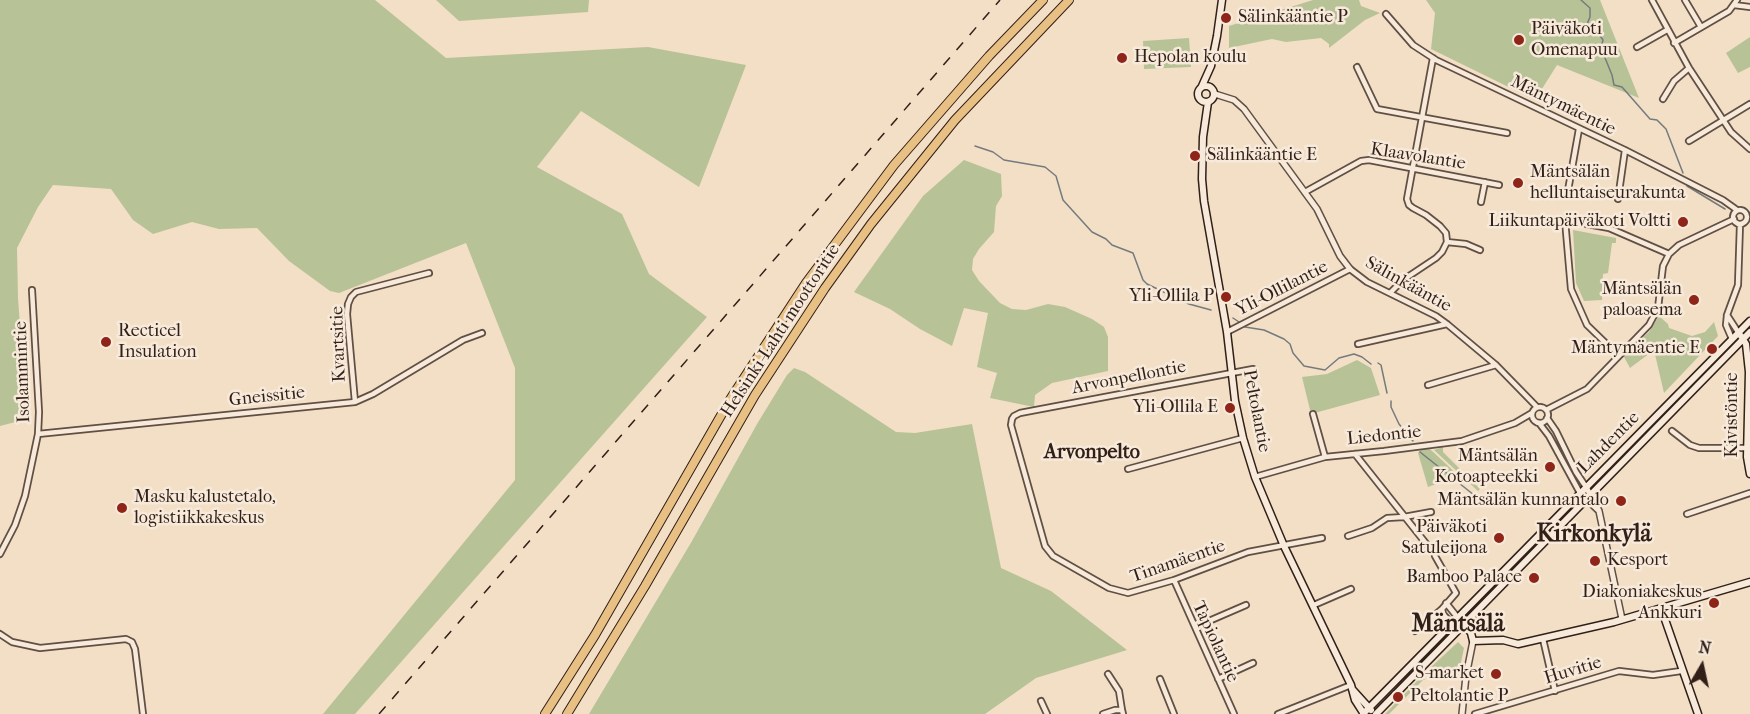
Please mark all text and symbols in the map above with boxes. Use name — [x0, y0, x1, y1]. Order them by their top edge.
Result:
place label: Sälinkääntie P — [1238, 7, 1348, 29]
marker: Sälinkääntie P — [1219, 11, 1233, 25]
place label: Päiväkoti Omenapuu — [1531, 19, 1618, 62]
marker: Päiväkoti Omenapuu — [1512, 33, 1526, 47]
place label: Hepolan koulu — [1134, 47, 1246, 69]
marker: Hepolan koulu — [1115, 51, 1129, 65]
street label: Mäntymäentie — [1507, 71, 1619, 141]
street label: Klaavolantie — [1369, 139, 1467, 175]
place label: Sälinkääntie E — [1207, 145, 1317, 167]
marker: Sälinkääntie E — [1188, 149, 1202, 163]
place label: Mäntsälän helluntaiseurakunta — [1530, 162, 1685, 204]
marker: Mäntsälän helluntaiseurakunta — [1511, 176, 1525, 190]
place label: Liikuntapäiväkoti Voltti — [1488, 211, 1671, 233]
marker: Liikuntapäiväkoti Voltti — [1676, 215, 1690, 229]
street label: Helsinki-Lahti moottoritie — [717, 240, 845, 422]
street label: Sälinkääntie — [1361, 253, 1455, 317]
street label: Yli-Ollilantie — [1232, 256, 1332, 322]
place label: Mäntsälän paloasema — [1602, 279, 1682, 322]
place label: Yli-Ollila P — [1129, 286, 1214, 308]
marker: Yli-Ollila P — [1219, 290, 1233, 304]
marker: Mäntsälän paloasema — [1687, 293, 1701, 307]
street label: Kvartsitie — [327, 306, 351, 382]
street label: Isolammintie — [10, 321, 36, 423]
place label: Recticel Insulation — [118, 321, 197, 364]
marker: Recticel Insulation — [99, 335, 113, 349]
place label: Mäntymäentie E — [1571, 338, 1700, 360]
marker: Mäntymäentie E — [1705, 342, 1719, 356]
street label: Arvonpellontie — [1070, 356, 1188, 400]
street label: Peltolantie — [1237, 368, 1275, 454]
street label: Kivistöntie — [1722, 372, 1744, 458]
street label: Gneissitie — [228, 382, 306, 412]
place label: Yli-Ollila E — [1133, 397, 1218, 419]
marker: Yli-Ollila E — [1223, 401, 1237, 415]
street label: Lahdentie — [1574, 408, 1644, 478]
street label: Liedontie — [1346, 421, 1422, 451]
district label: Arvonpelto — [1044, 441, 1140, 465]
place label: Mäntsälän Kotoapteekki — [1435, 446, 1538, 488]
marker: Mäntsälän Kotoapteekki — [1543, 460, 1557, 474]
place label: Masku kalustetalo, logistiikkakeskus — [134, 487, 276, 530]
place label: Mäntsälän kunnantalo — [1437, 490, 1609, 512]
marker: Mäntsälän kunnantalo — [1614, 494, 1628, 508]
marker: Masku kalustetalo, logistiikkakeskus — [115, 501, 129, 515]
place label: Päiväkoti Satuleijona — [1401, 517, 1487, 560]
district label: Kirkonkylä — [1536, 521, 1652, 549]
marker: Päiväkoti Satuleijona — [1492, 531, 1506, 545]
street label: Tinamäentie — [1128, 536, 1228, 588]
place label: Kesport — [1607, 550, 1668, 572]
marker: Kesport — [1588, 554, 1602, 568]
place label: Bamboo Palace — [1406, 567, 1522, 589]
marker: Bamboo Palace — [1527, 571, 1541, 585]
place label: Diakoniakeskus Ankkuri — [1582, 582, 1702, 624]
marker: Diakoniakeskus Ankkuri — [1707, 596, 1721, 610]
street label: Tapiolantie — [1187, 598, 1243, 686]
district label: Mäntsälä — [1411, 611, 1505, 639]
north arrow — [1672, 636, 1732, 696]
text: N — [1697, 637, 1712, 658]
street label: Huvitie — [1542, 652, 1604, 690]
place label: S-market — [1415, 663, 1484, 685]
marker: S-market — [1489, 667, 1503, 681]
place label: Peltolantie P — [1410, 686, 1508, 708]
marker: Peltolantie P — [1391, 690, 1405, 704]

